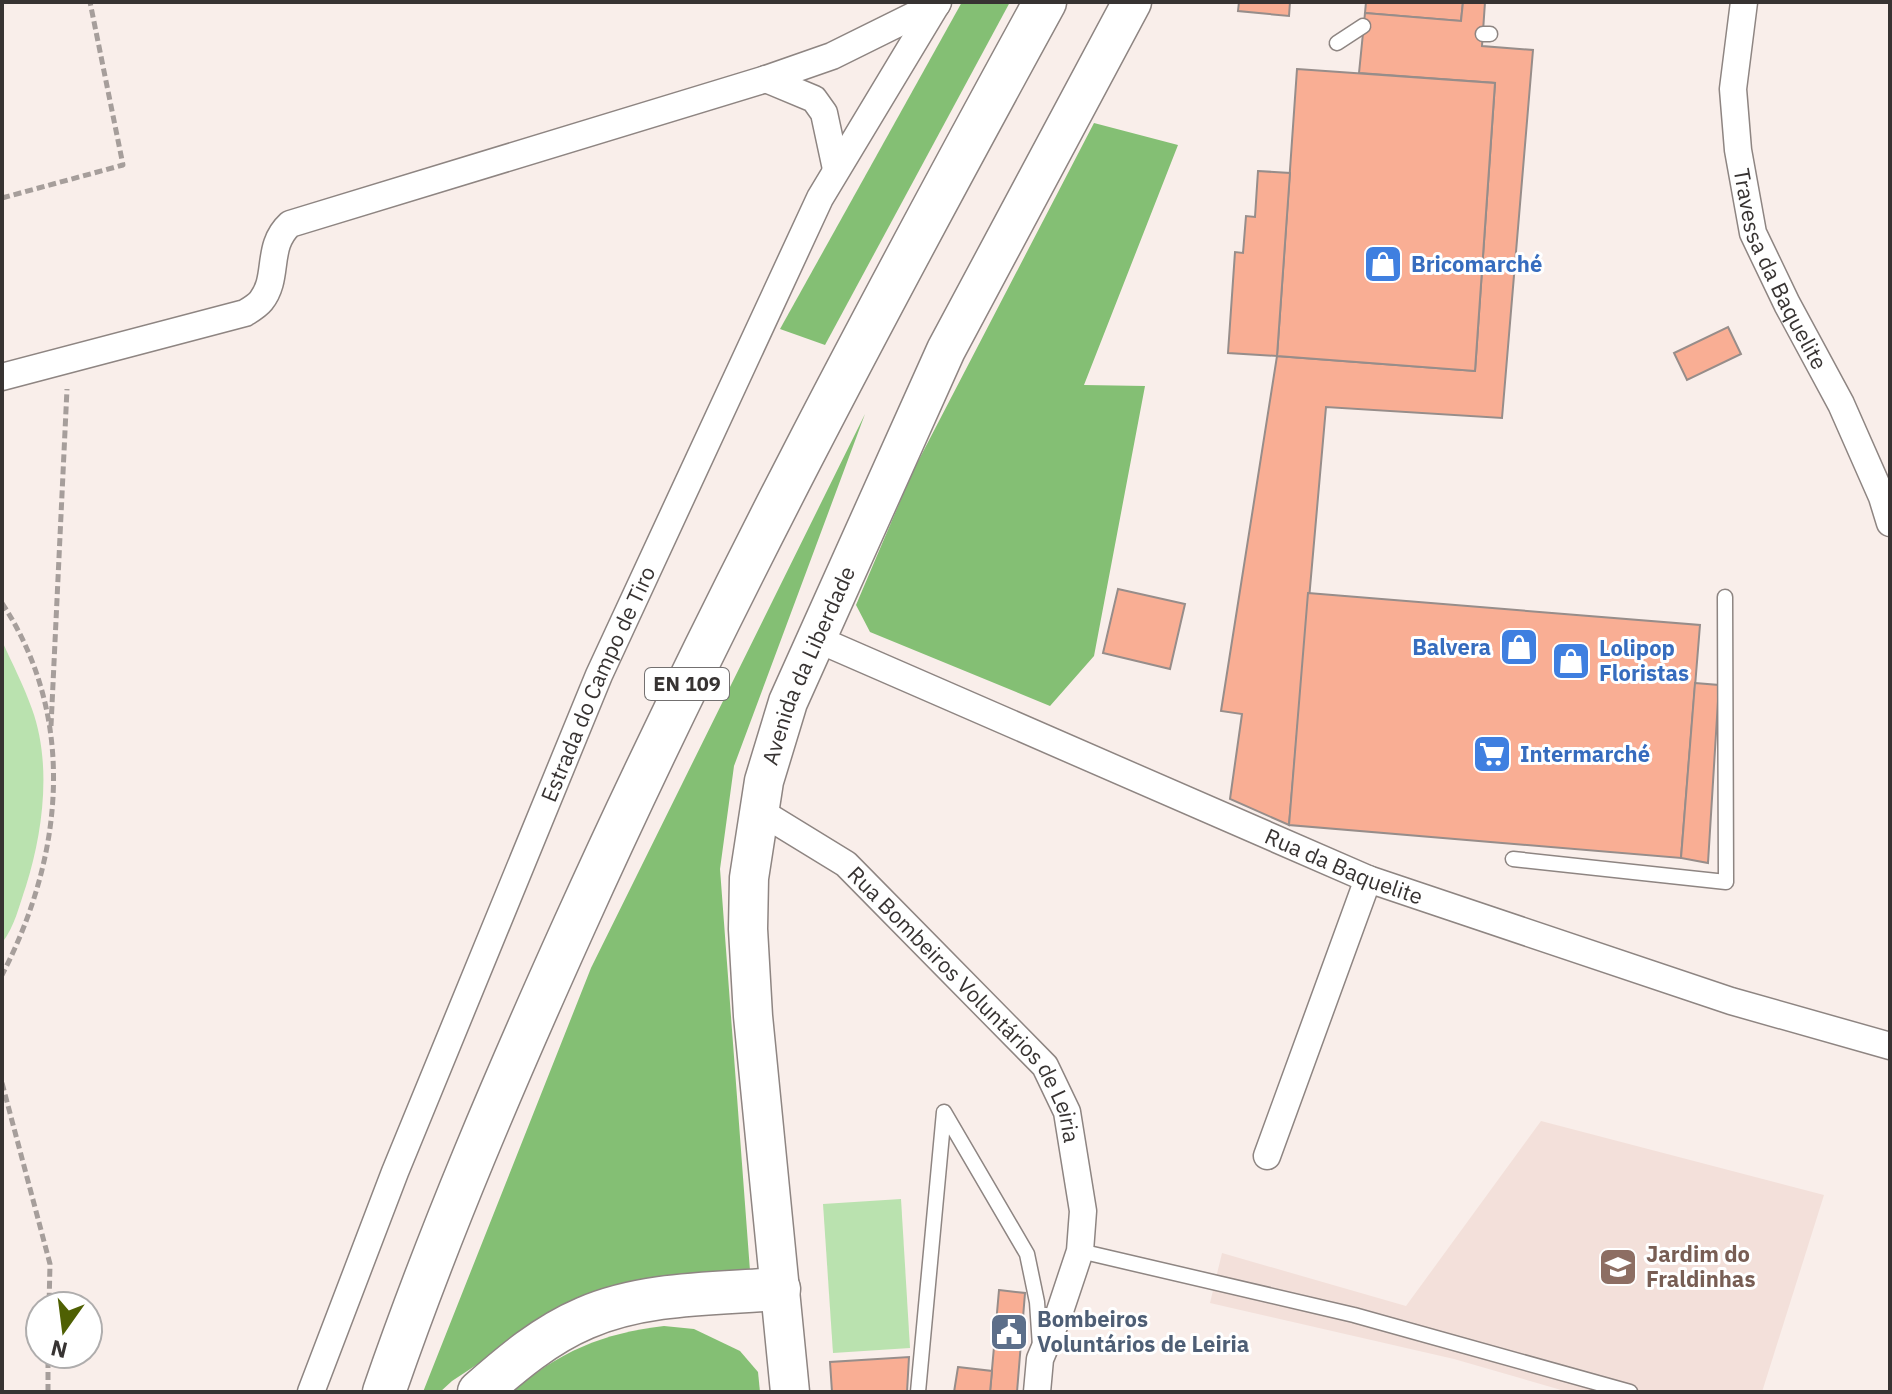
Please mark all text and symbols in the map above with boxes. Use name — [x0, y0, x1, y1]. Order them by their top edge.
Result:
street label: Travessa da Baquelite — [1728, 166, 1835, 374]
shop icon: Bricomarché — [1362, 243, 1404, 285]
place label: Bricomarché — [1411, 249, 1542, 278]
street label: Estrada do Campo de Tiro — [534, 561, 661, 806]
street label: Avenida da Liberdade — [755, 561, 861, 768]
shop icon: Balvera — [1498, 626, 1540, 668]
place label: Balvera — [1412, 632, 1491, 661]
place label: Lolipop Floristas — [1599, 633, 1689, 687]
shop icon: Lolipop Floristas — [1550, 640, 1592, 682]
road number: EN 109 — [645, 668, 729, 700]
supermarket icon: Intermarché — [1471, 733, 1513, 775]
place label: Intermarché — [1520, 739, 1650, 768]
street label: Rua da Baquelite — [1261, 821, 1427, 910]
street label: Rua Bombeiros Voluntários de Leiria — [842, 859, 1087, 1145]
place label: Jardim do Fraldinhas — [1646, 1239, 1755, 1293]
school or university icon: Jardim do Fraldinhas — [1597, 1246, 1639, 1288]
north arrow — [24, 1290, 104, 1370]
place label: Bombeiros Voluntários de Leiria — [1037, 1304, 1249, 1358]
public building icon: Bombeiros Voluntários de Leiria — [988, 1311, 1030, 1353]
text: N — [48, 1334, 70, 1366]

